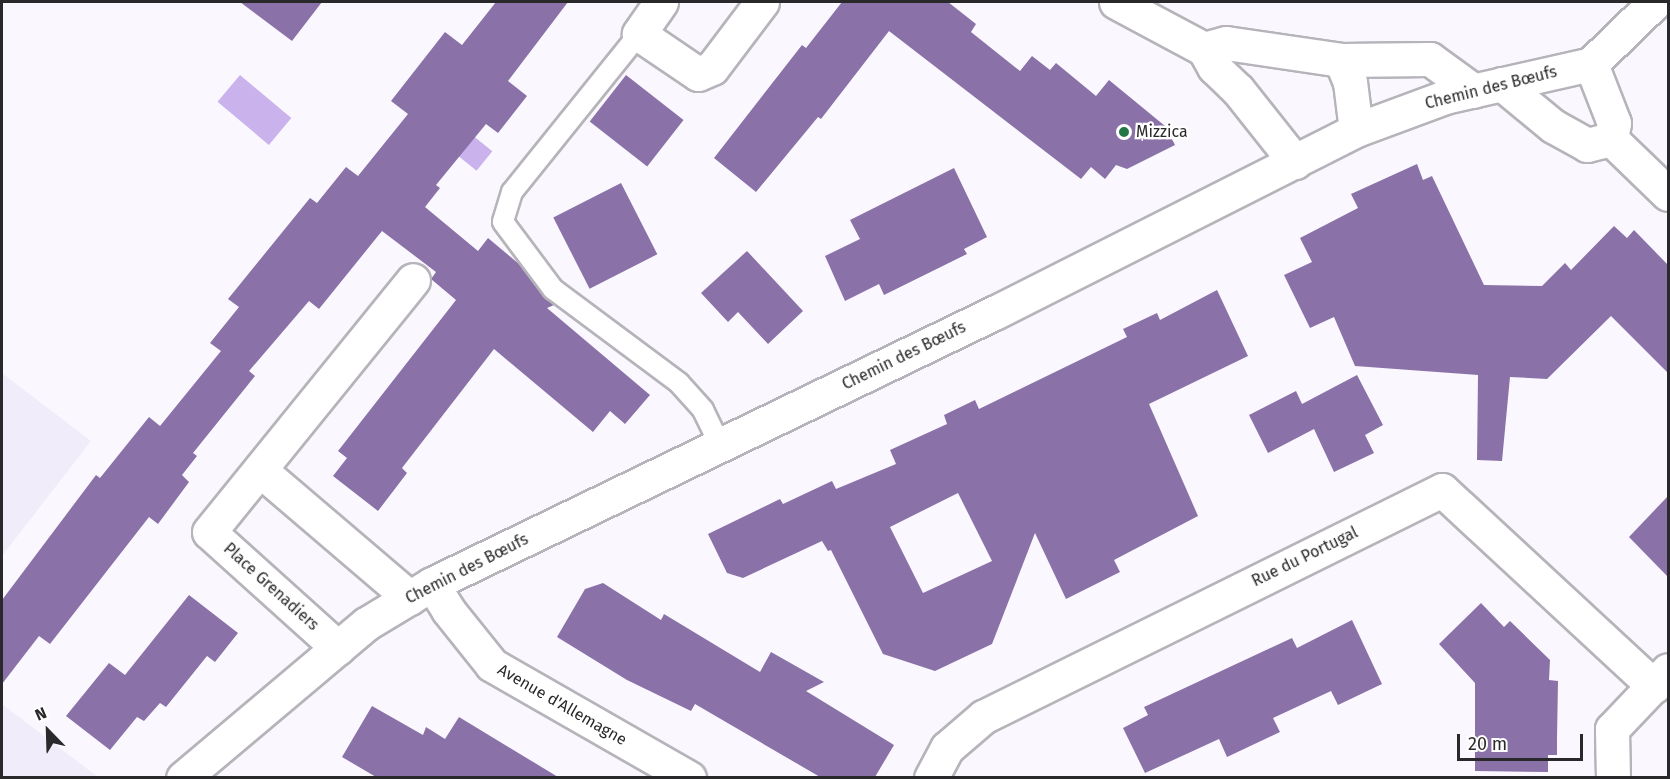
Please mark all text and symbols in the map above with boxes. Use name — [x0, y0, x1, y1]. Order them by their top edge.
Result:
street label: Chemin des Bœufs — [1423, 62, 1559, 114]
place label: Mizzica — [1136, 122, 1188, 142]
marker: Mizzica — [1117, 125, 1131, 139]
street label: Chemin des Bœufs — [839, 318, 969, 394]
street label: Rue du Portugal — [1249, 523, 1361, 591]
street label: Chemin des Bœufs — [402, 530, 532, 608]
street label: Place Grenadiers — [219, 539, 323, 635]
street label: Avenue d'Allemagne — [494, 660, 630, 750]
north arrow — [18, 701, 78, 761]
text: N — [32, 703, 49, 725]
scale bar — [1460, 722, 1586, 760]
text: 20 m — [1468, 733, 1507, 755]

